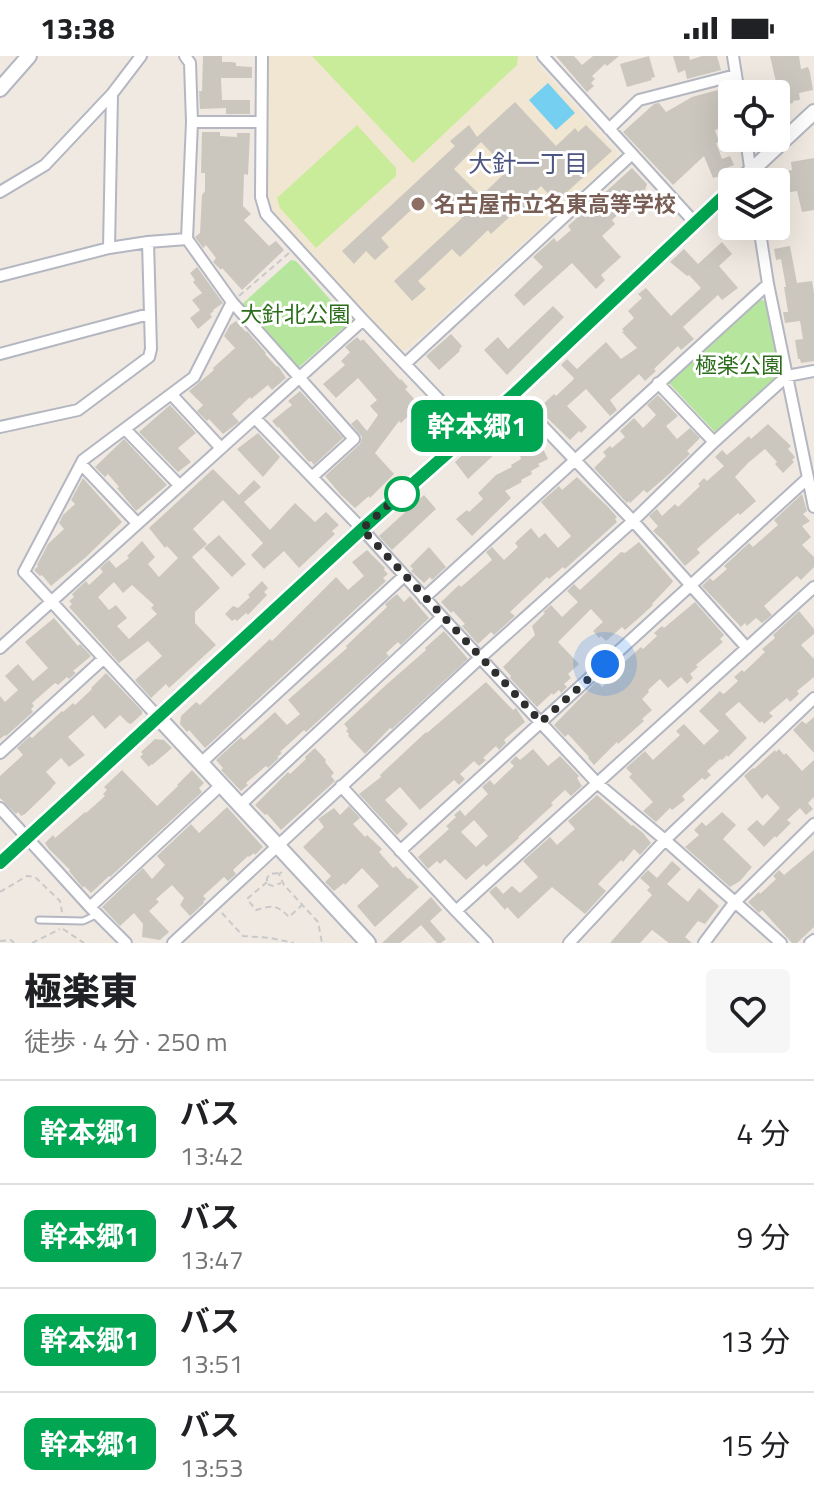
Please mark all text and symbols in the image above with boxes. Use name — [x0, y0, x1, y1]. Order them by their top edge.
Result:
text: 13:38 — [40, 5, 115, 51]
map controls — [718, 80, 790, 240]
button: locate — [718, 80, 790, 152]
district label: 大針一丁目 — [468, 145, 588, 181]
button: layers — [718, 168, 790, 240]
place label: 名古屋市立名東高等学校 — [434, 187, 676, 221]
marker: 名古屋市立名東高等学校 — [409, 195, 427, 213]
park label: 大針北公園 — [240, 297, 350, 331]
park label: 極楽公園 — [695, 348, 783, 382]
line badge: 幹本郷1 — [421, 400, 533, 452]
text: 幹本郷1 — [427, 404, 527, 447]
unlabelled marker — [385, 477, 419, 511]
your location — [585, 644, 625, 684]
text: 極楽東 — [24, 962, 138, 1020]
button: heart — [706, 969, 790, 1053]
text: 徒歩 · 4 分 · 250 m — [24, 1022, 228, 1061]
text: バス — [180, 1090, 240, 1136]
text: 幹本郷1 — [40, 1110, 140, 1153]
text: 4 分 — [737, 1110, 790, 1156]
text: 13:42 — [180, 1136, 244, 1175]
text: バス — [180, 1194, 240, 1240]
text: 幹本郷1 — [40, 1214, 140, 1257]
text: 9 分 — [737, 1214, 790, 1260]
text: 13:47 — [180, 1240, 244, 1279]
text: バス — [180, 1298, 240, 1344]
text: 幹本郷1 — [40, 1318, 140, 1361]
text: 13 分 — [720, 1318, 790, 1364]
text: 13:51 — [180, 1344, 244, 1383]
text: バス — [180, 1402, 240, 1448]
text: 幹本郷1 — [40, 1422, 140, 1465]
text: 15 分 — [720, 1422, 790, 1468]
text: 13:53 — [180, 1448, 244, 1487]

